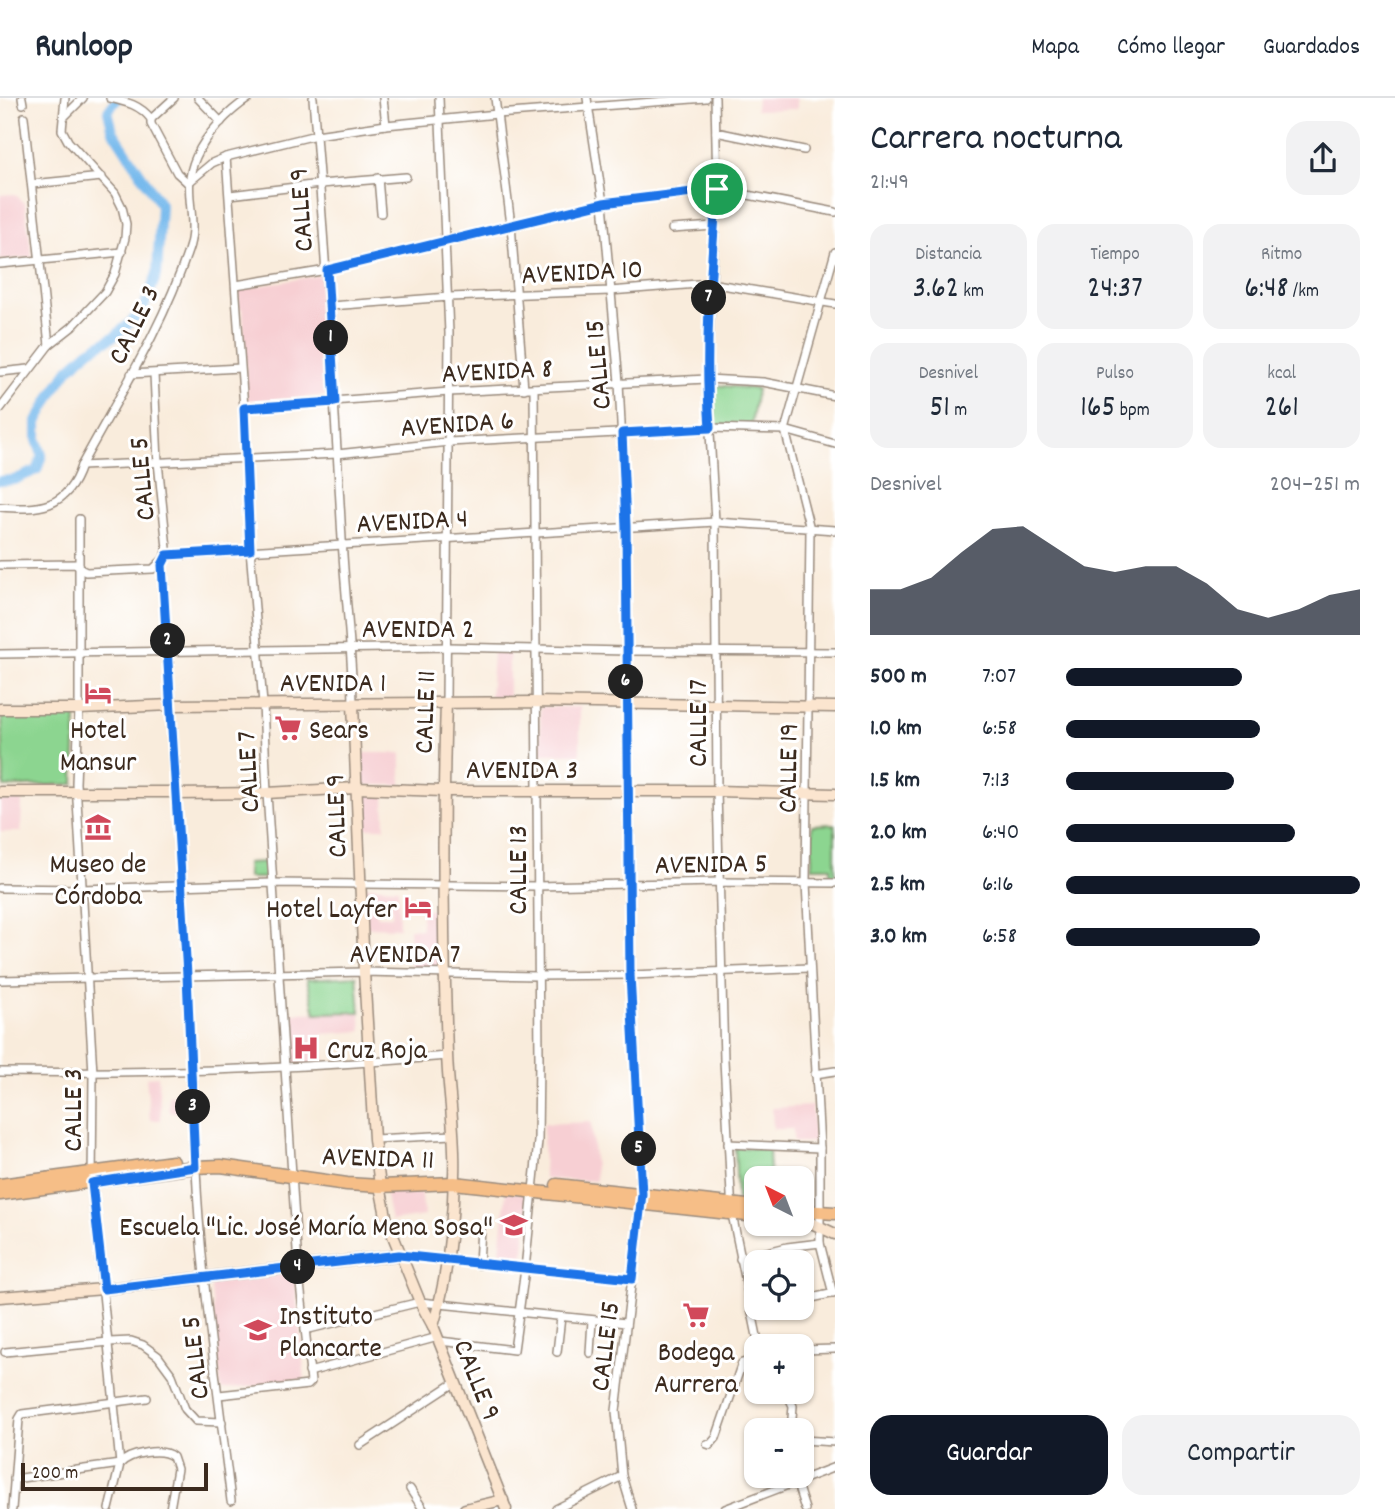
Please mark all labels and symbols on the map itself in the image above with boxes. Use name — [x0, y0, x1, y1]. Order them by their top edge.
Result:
pin — [687, 159, 747, 219]
street label: CALLE 9 — [281, 166, 327, 253]
street label: AVENIDA 10 — [521, 252, 644, 298]
street label: CALLE 3 — [100, 280, 173, 373]
pin: 7 — [692, 280, 726, 316]
street label: CALLE 15 — [577, 318, 625, 411]
pin: 1 — [314, 320, 348, 356]
street label: AVENIDA 8 — [441, 351, 554, 397]
street label: AVENIDA 6 — [399, 403, 516, 451]
street label: CALLE 5 — [121, 435, 169, 522]
street label: AVENIDA 4 — [355, 501, 469, 547]
street label: AVENIDA 2 — [362, 612, 474, 652]
pin: 2 — [150, 624, 186, 658]
pin: 6 — [608, 664, 644, 700]
street label: AVENIDA 1 — [280, 666, 386, 706]
street label: CALLE 11 — [407, 670, 449, 755]
hotel icon: Hotel Mansur — [83, 678, 113, 708]
street label: CALLE 17 — [681, 679, 721, 767]
place label: Hotel Mansur — [60, 713, 137, 785]
supermarket icon: Sears — [273, 713, 303, 743]
place label: Sears — [309, 713, 369, 753]
street label: CALLE 19 — [770, 723, 812, 813]
street label: CALLE 7 — [229, 730, 273, 814]
street label: AVENIDA 3 — [466, 753, 578, 793]
street label: CALLE 9 — [318, 773, 360, 858]
museum icon: Museo de Córdoba — [83, 812, 113, 842]
street label: CALLE 13 — [501, 825, 541, 915]
street label: AVENIDA 5 — [654, 846, 768, 888]
place label: Museo de Córdoba — [50, 847, 146, 919]
place label: Hotel Layfer — [266, 892, 398, 932]
hotel icon: Hotel Layfer — [403, 892, 433, 922]
street label: AVENIDA 7 — [350, 937, 460, 977]
hospital icon: Cruz Roja — [291, 1033, 321, 1063]
place label: Cruz Roja — [327, 1033, 428, 1073]
street label: CALLE 3 — [56, 1068, 96, 1152]
pin: 3 — [176, 1090, 210, 1124]
pin: 5 — [622, 1132, 656, 1166]
street label: AVENIDA 11 — [321, 1139, 435, 1183]
north arrow — [744, 1166, 814, 1236]
place label: Escuela "Lic. José María Mena Sosa" — [119, 1210, 493, 1250]
school or university icon: Escuela "Lic. José María Mena Sosa" — [499, 1210, 529, 1240]
pin: 4 — [280, 1250, 316, 1284]
place label: Instituto Plancarte — [279, 1299, 382, 1371]
street label: CALLE 15 — [583, 1299, 633, 1394]
supermarket icon: Bodega Aurrera — [681, 1300, 711, 1330]
street label: CALLE 5 — [173, 1313, 223, 1402]
school or university icon: Instituto Plancarte — [243, 1315, 273, 1345]
street label: CALLE 9 — [440, 1334, 509, 1427]
place label: Bodega Aurrera — [654, 1335, 739, 1407]
scale bar — [21, 1460, 208, 1492]

